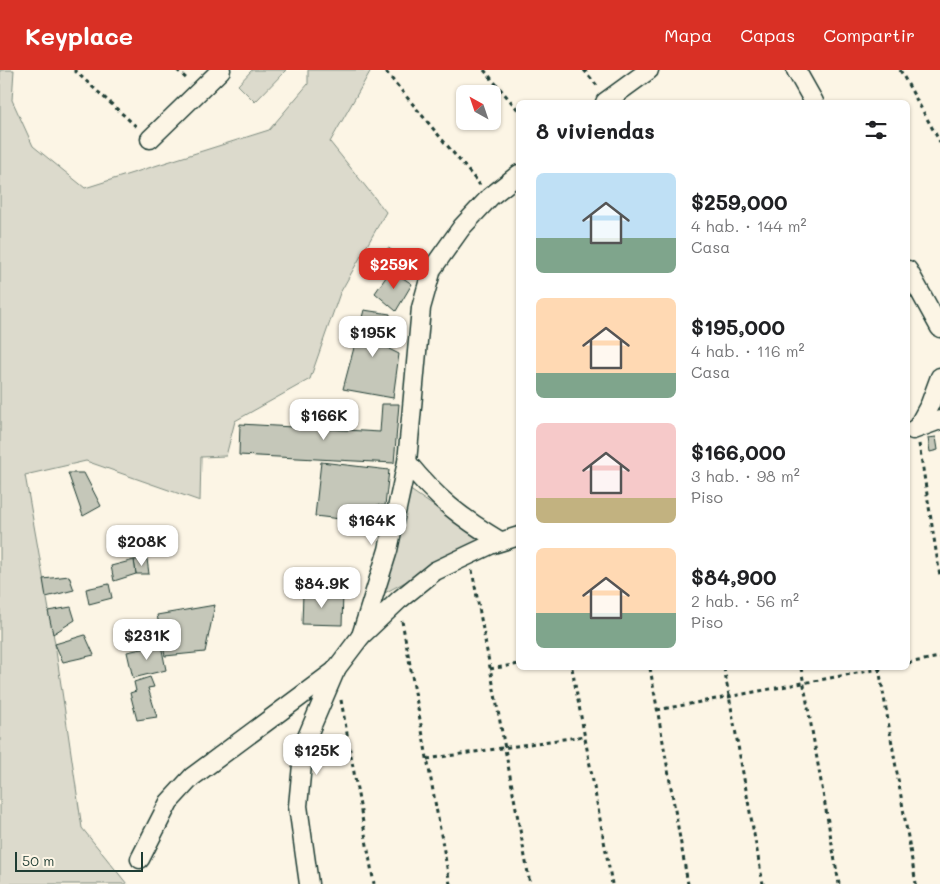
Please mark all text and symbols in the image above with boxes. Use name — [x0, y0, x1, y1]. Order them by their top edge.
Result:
text: Keyplace — [25, 20, 133, 51]
text: Mapa — [664, 23, 712, 47]
text: Capas — [740, 23, 795, 47]
text: Compartir — [823, 23, 915, 47]
north arrow — [456, 85, 501, 130]
map controls — [456, 85, 501, 130]
icon: filters — [862, 116, 890, 144]
text: 8 viviendas — [536, 117, 655, 144]
text: $259,000 — [691, 188, 788, 215]
icon: home — [576, 193, 636, 253]
text: 4 hab. · 144 m² — [691, 215, 807, 236]
text: Casa — [691, 236, 730, 257]
pin: $259K — [359, 248, 429, 290]
text: $259K — [370, 253, 418, 274]
text: $195,000 — [691, 313, 785, 340]
pin: $195K — [338, 316, 408, 358]
icon: home — [576, 318, 636, 378]
text: $195K — [350, 321, 396, 342]
text: 4 hab. · 116 m² — [691, 340, 805, 361]
text: Casa — [691, 361, 730, 382]
pin: $166K — [289, 398, 359, 441]
text: $166K — [301, 404, 347, 425]
text: $166,000 — [691, 438, 786, 465]
icon: home — [576, 443, 636, 503]
text: 3 hab. · 98 m² — [691, 465, 800, 486]
text: Piso — [691, 486, 723, 507]
pin: $164K — [337, 504, 407, 546]
text: $164K — [348, 509, 396, 530]
pin: $208K — [107, 524, 177, 567]
text: $208K — [117, 530, 167, 551]
text: $84,900 — [691, 563, 776, 590]
pin: $84.9K — [281, 566, 363, 609]
icon: home — [576, 568, 636, 628]
text: $84.9K — [294, 572, 350, 593]
text: 2 hab. · 56 m² — [691, 590, 799, 611]
text: Piso — [691, 611, 723, 632]
pin: $231K — [112, 618, 182, 661]
text: $231K — [124, 624, 170, 645]
pin: $125K — [282, 734, 352, 776]
text: $125K — [294, 739, 340, 760]
scale bar — [15, 849, 142, 872]
text: 50 m — [22, 851, 54, 870]

